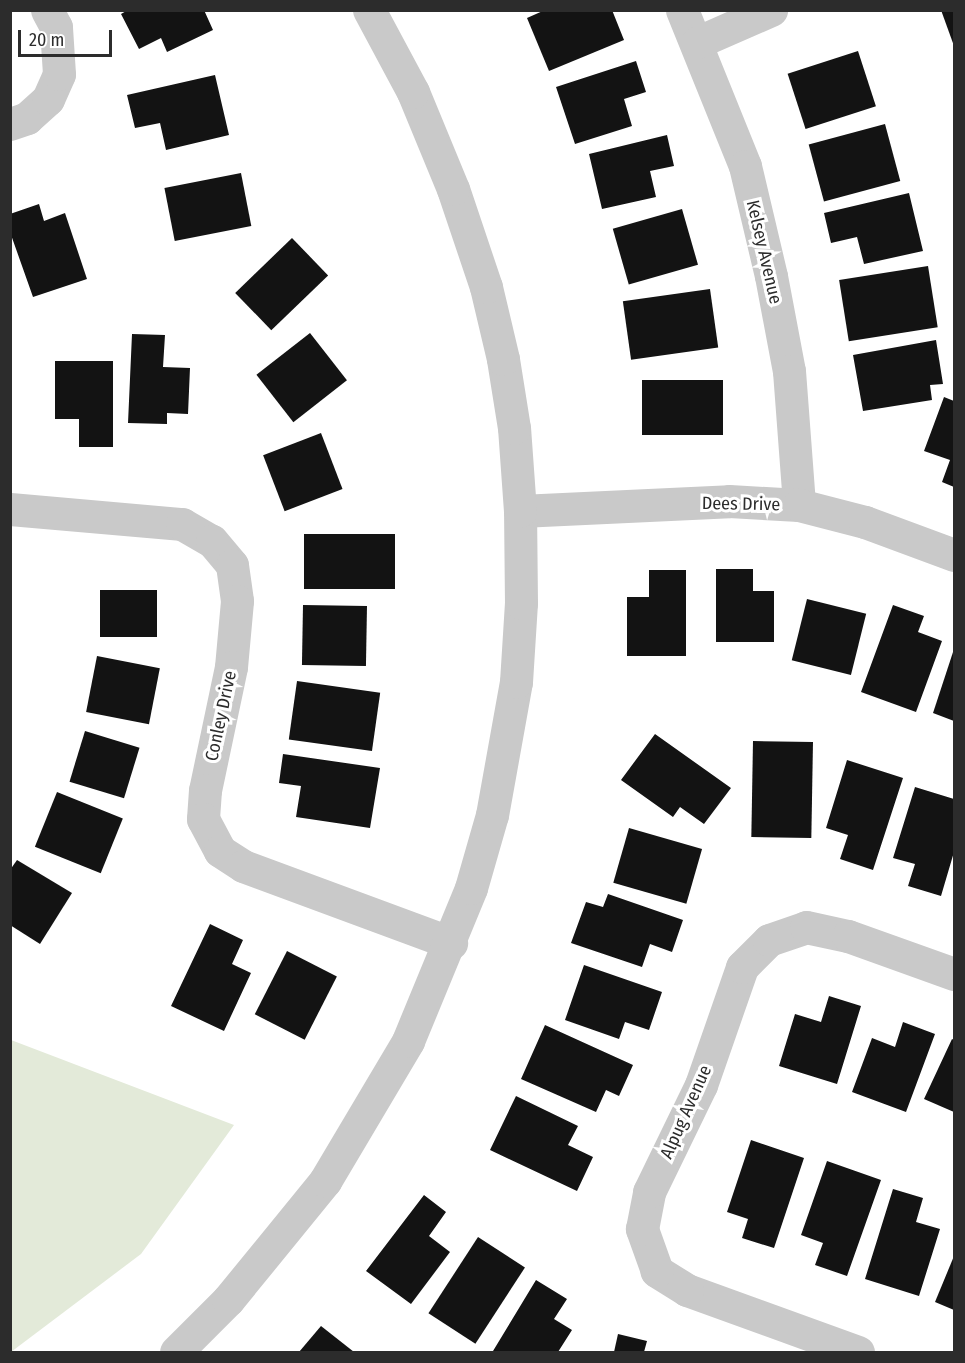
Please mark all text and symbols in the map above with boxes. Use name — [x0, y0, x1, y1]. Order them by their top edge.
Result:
scale bar — [21, 18, 116, 56]
text: 20 m — [29, 29, 64, 51]
street label: Kelsey Avenue — [742, 198, 786, 306]
street label: Dees Drive — [702, 493, 780, 515]
street label: Conley Drive — [201, 669, 241, 763]
street label: Alpug Avenue — [656, 1062, 716, 1162]

